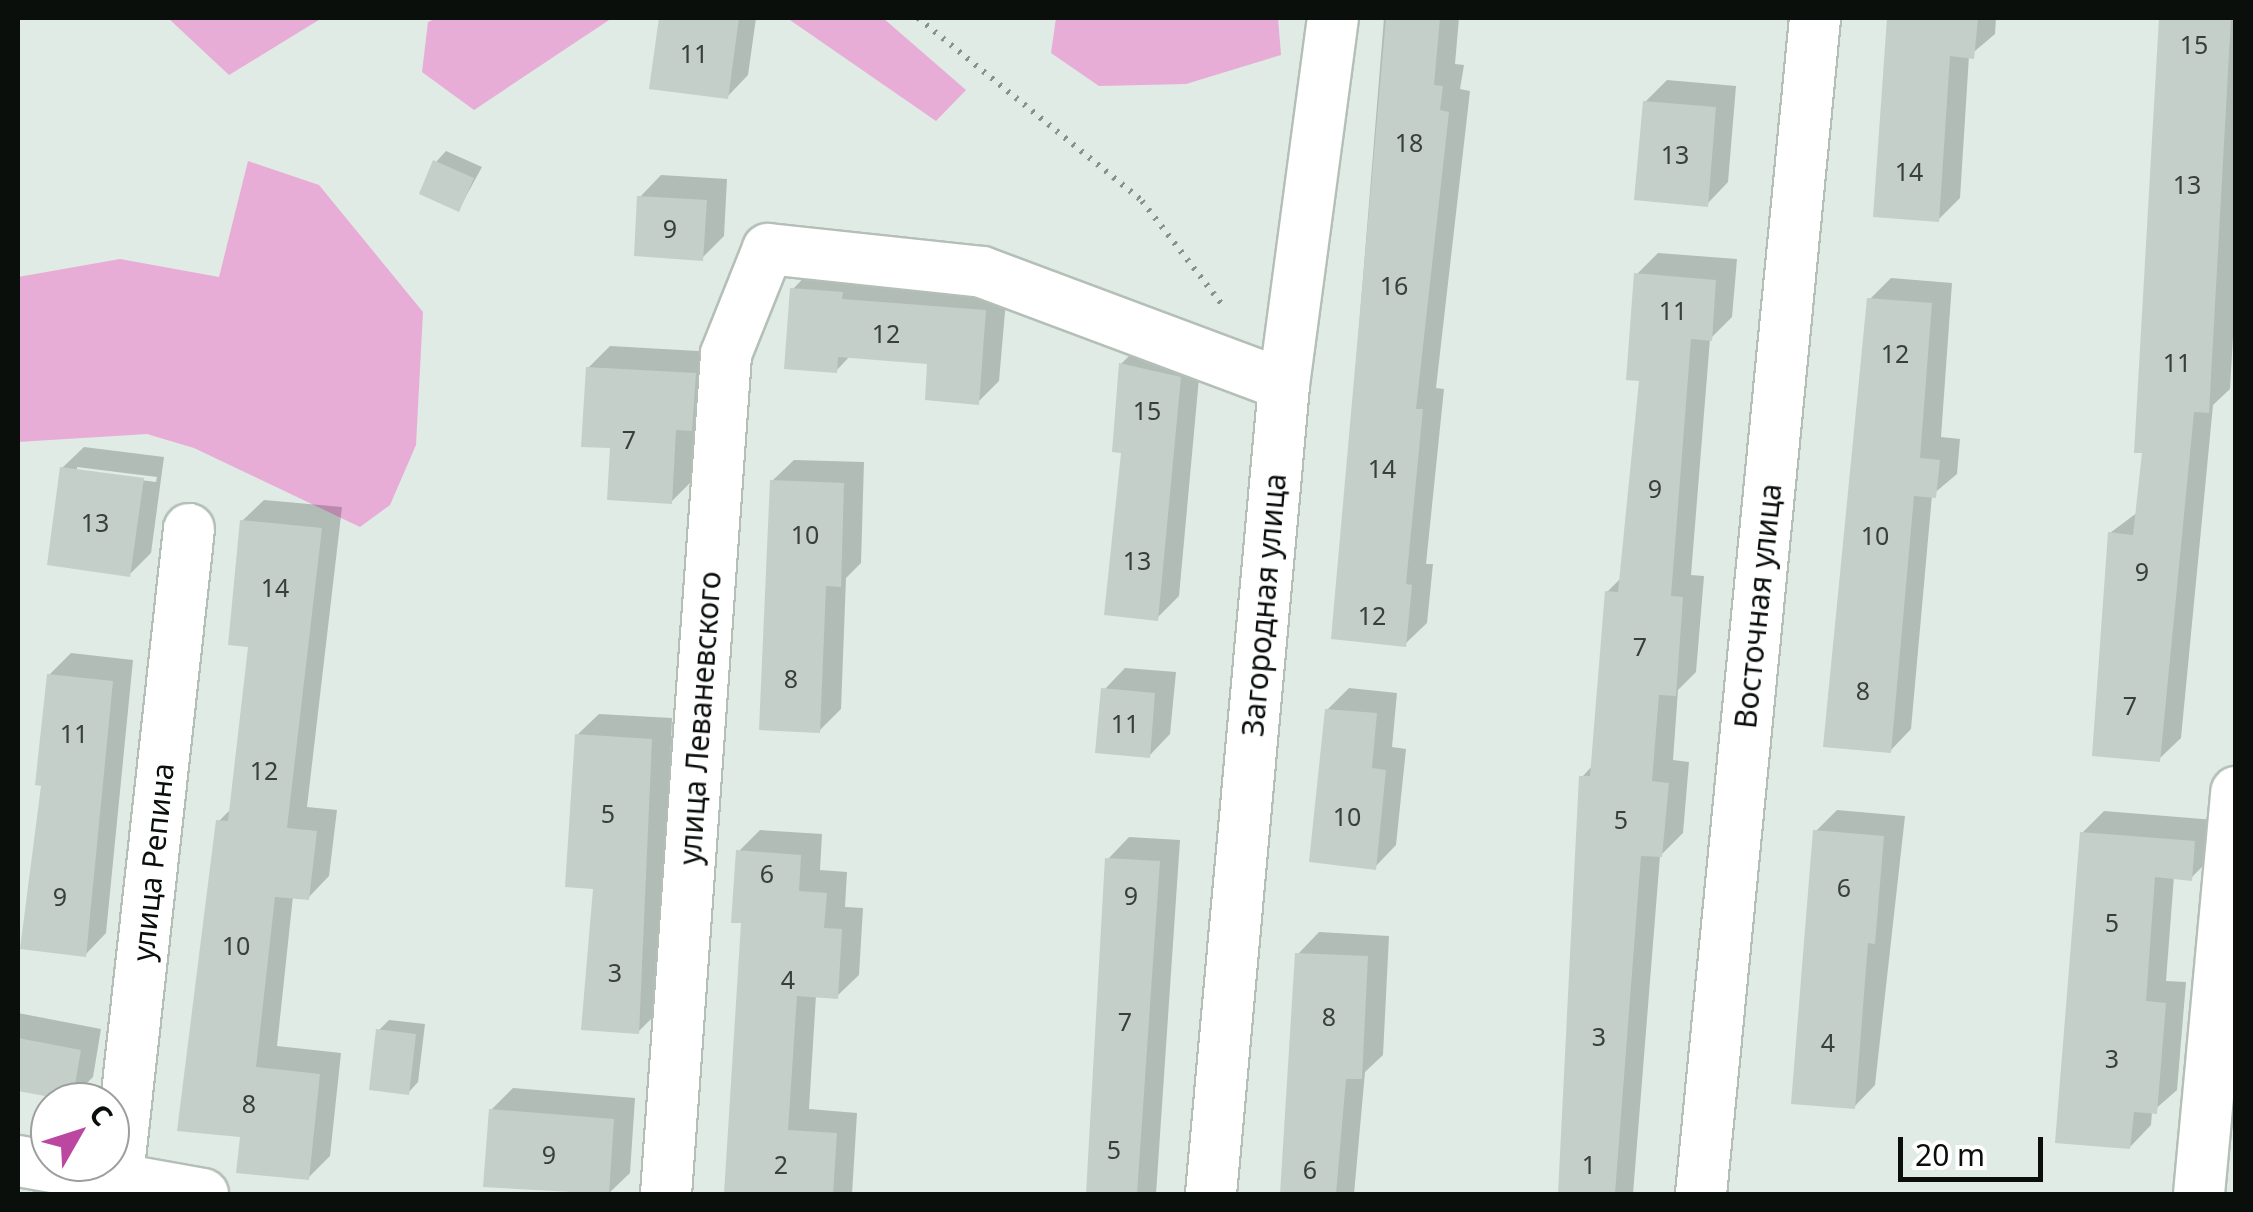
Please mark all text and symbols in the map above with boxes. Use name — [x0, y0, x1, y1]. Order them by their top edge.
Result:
house number: 15 — [2180, 29, 2208, 59]
house number: 11 — [680, 38, 708, 68]
house number: 18 — [1395, 127, 1423, 157]
house number: 13 — [1661, 139, 1689, 169]
house number: 14 — [1895, 156, 1923, 186]
house number: 13 — [2173, 169, 2201, 199]
house number: 9 — [663, 213, 677, 243]
house number: 16 — [1380, 270, 1408, 300]
house number: 11 — [1659, 295, 1687, 325]
house number: 12 — [872, 318, 900, 348]
house number: 12 — [1881, 338, 1909, 368]
house number: 11 — [2163, 347, 2191, 377]
house number: 15 — [1133, 395, 1161, 425]
house number: 7 — [622, 424, 636, 454]
house number: 14 — [1368, 453, 1396, 483]
street label: Загородная улица — [1235, 472, 1293, 738]
house number: 9 — [1648, 473, 1662, 503]
street label: Восточная улица — [1727, 482, 1789, 730]
house number: 13 — [81, 507, 109, 537]
house number: 10 — [791, 519, 819, 549]
house number: 10 — [1861, 520, 1889, 550]
house number: 13 — [1123, 545, 1151, 575]
house number: 9 — [2135, 556, 2149, 586]
street label: улица Леваневского — [672, 570, 728, 866]
house number: 14 — [261, 572, 289, 602]
house number: 12 — [1358, 600, 1386, 630]
house number: 7 — [1633, 631, 1647, 661]
house number: 8 — [784, 663, 798, 693]
house number: 8 — [1856, 675, 1870, 705]
house number: 7 — [2123, 690, 2137, 720]
house number: 11 — [1111, 708, 1139, 738]
house number: 11 — [60, 718, 88, 748]
house number: 12 — [250, 755, 278, 785]
street label: улица Репина — [125, 761, 181, 963]
house number: 5 — [601, 798, 615, 828]
house number: 10 — [1333, 801, 1361, 831]
house number: 5 — [1614, 804, 1628, 834]
house number: 6 — [760, 858, 774, 888]
house number: 6 — [1837, 872, 1851, 902]
house number: 9 — [1124, 880, 1138, 910]
house number: 9 — [53, 881, 67, 911]
house number: 5 — [2105, 907, 2119, 937]
house number: 10 — [222, 930, 250, 960]
house number: 3 — [608, 957, 622, 987]
house number: 4 — [781, 964, 795, 994]
house number: 8 — [1322, 1001, 1336, 1031]
house number: 7 — [1118, 1006, 1132, 1036]
house number: 3 — [1592, 1021, 1606, 1051]
house number: 4 — [1821, 1027, 1835, 1057]
house number: 3 — [2105, 1043, 2119, 1073]
north arrow — [30, 1082, 130, 1182]
house number: 8 — [242, 1088, 256, 1118]
text: С — [81, 1095, 122, 1133]
scale bar — [1903, 1117, 2048, 1179]
house number: 5 — [1107, 1134, 1121, 1164]
text: 20 m — [1915, 1134, 1985, 1175]
house number: 9 — [542, 1139, 556, 1169]
house number: 2 — [774, 1149, 788, 1179]
house number: 1 — [1582, 1149, 1596, 1179]
house number: 6 — [1303, 1154, 1317, 1184]

